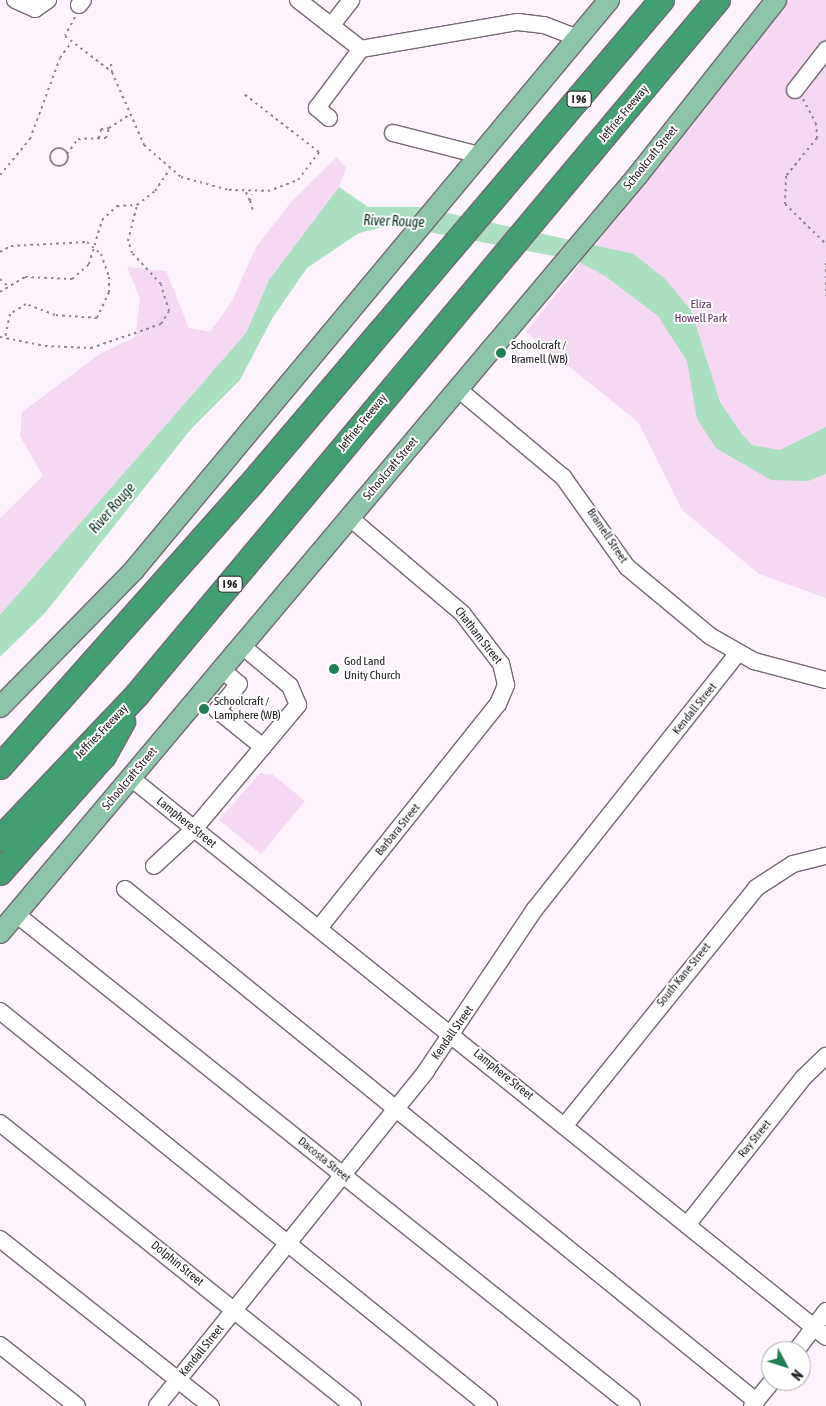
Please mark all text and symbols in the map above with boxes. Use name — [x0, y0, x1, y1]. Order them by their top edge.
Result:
street label: Jeffries Freeway — [596, 83, 652, 145]
road number: I 96 — [566, 90, 592, 108]
street label: Schoolcraft Street — [621, 123, 681, 193]
water label: River Rouge — [363, 212, 425, 230]
park label: Eliza Howell Park — [674, 298, 728, 326]
place label: Schoolcraft / Bramell (WB) — [511, 339, 568, 367]
marker: Schoolcraft / Bramell (WB) — [495, 347, 507, 359]
street label: Jeffries Freeway — [335, 391, 391, 455]
street label: Schoolcraft Street — [361, 435, 421, 503]
water label: River Rouge — [86, 479, 138, 537]
street label: Bramell Street — [583, 506, 631, 566]
road number: I 96 — [218, 576, 242, 592]
street label: Chatham Street — [451, 605, 505, 667]
place label: God Land Unity Church — [344, 655, 401, 683]
marker: God Land Unity Church — [328, 663, 340, 675]
street label: Kendall Street — [670, 680, 720, 738]
place label: Schoolcraft / Lamphere (WB) — [214, 695, 281, 723]
street label: Jeffries Freeway — [73, 702, 131, 762]
marker: Schoolcraft / Lamphere (WB) — [198, 703, 210, 715]
street label: Schoolcraft Street — [100, 745, 160, 813]
street label: Lamphere Street — [153, 795, 219, 851]
street label: Barbara Street — [373, 801, 423, 859]
street label: South Kane Street — [654, 940, 714, 1010]
street label: Kendall Street — [429, 1003, 477, 1063]
street label: Lamphere Street — [470, 1047, 536, 1103]
street label: Ray Street — [735, 1117, 775, 1161]
street label: Dacosta Street — [295, 1134, 353, 1186]
street label: Dolphin Street — [148, 1238, 206, 1290]
street label: Kendall Street — [177, 1322, 227, 1380]
north arrow — [761, 1341, 811, 1391]
text: N — [788, 1367, 806, 1383]

